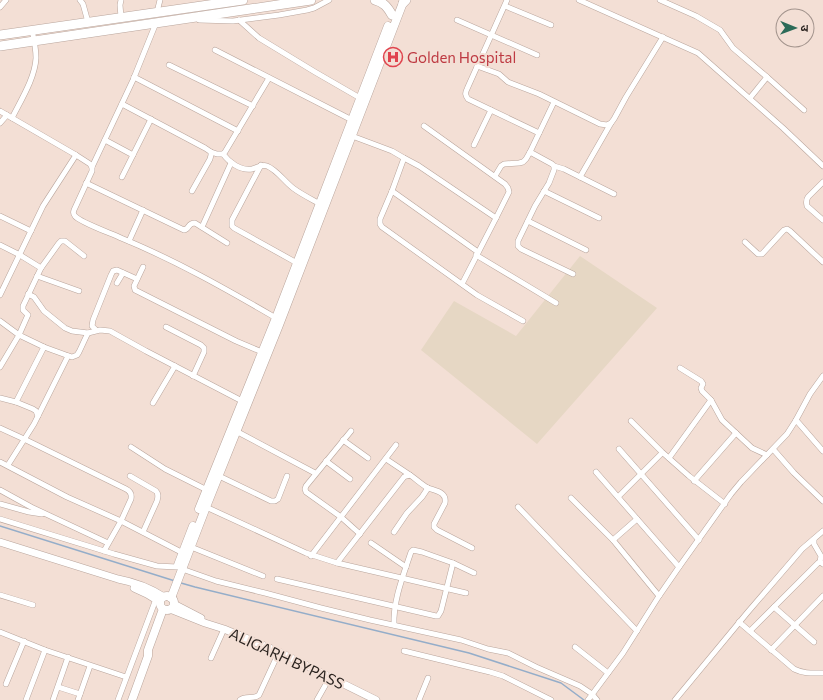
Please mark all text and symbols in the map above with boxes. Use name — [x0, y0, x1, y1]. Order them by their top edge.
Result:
north arrow — [775, 8, 815, 48]
text: उ — [799, 25, 812, 32]
hospital icon: Golden Hospital — [382, 46, 404, 68]
place label: Golden Hospital — [407, 48, 516, 66]
street label: ALIGARH BYPASS — [227, 624, 347, 693]

